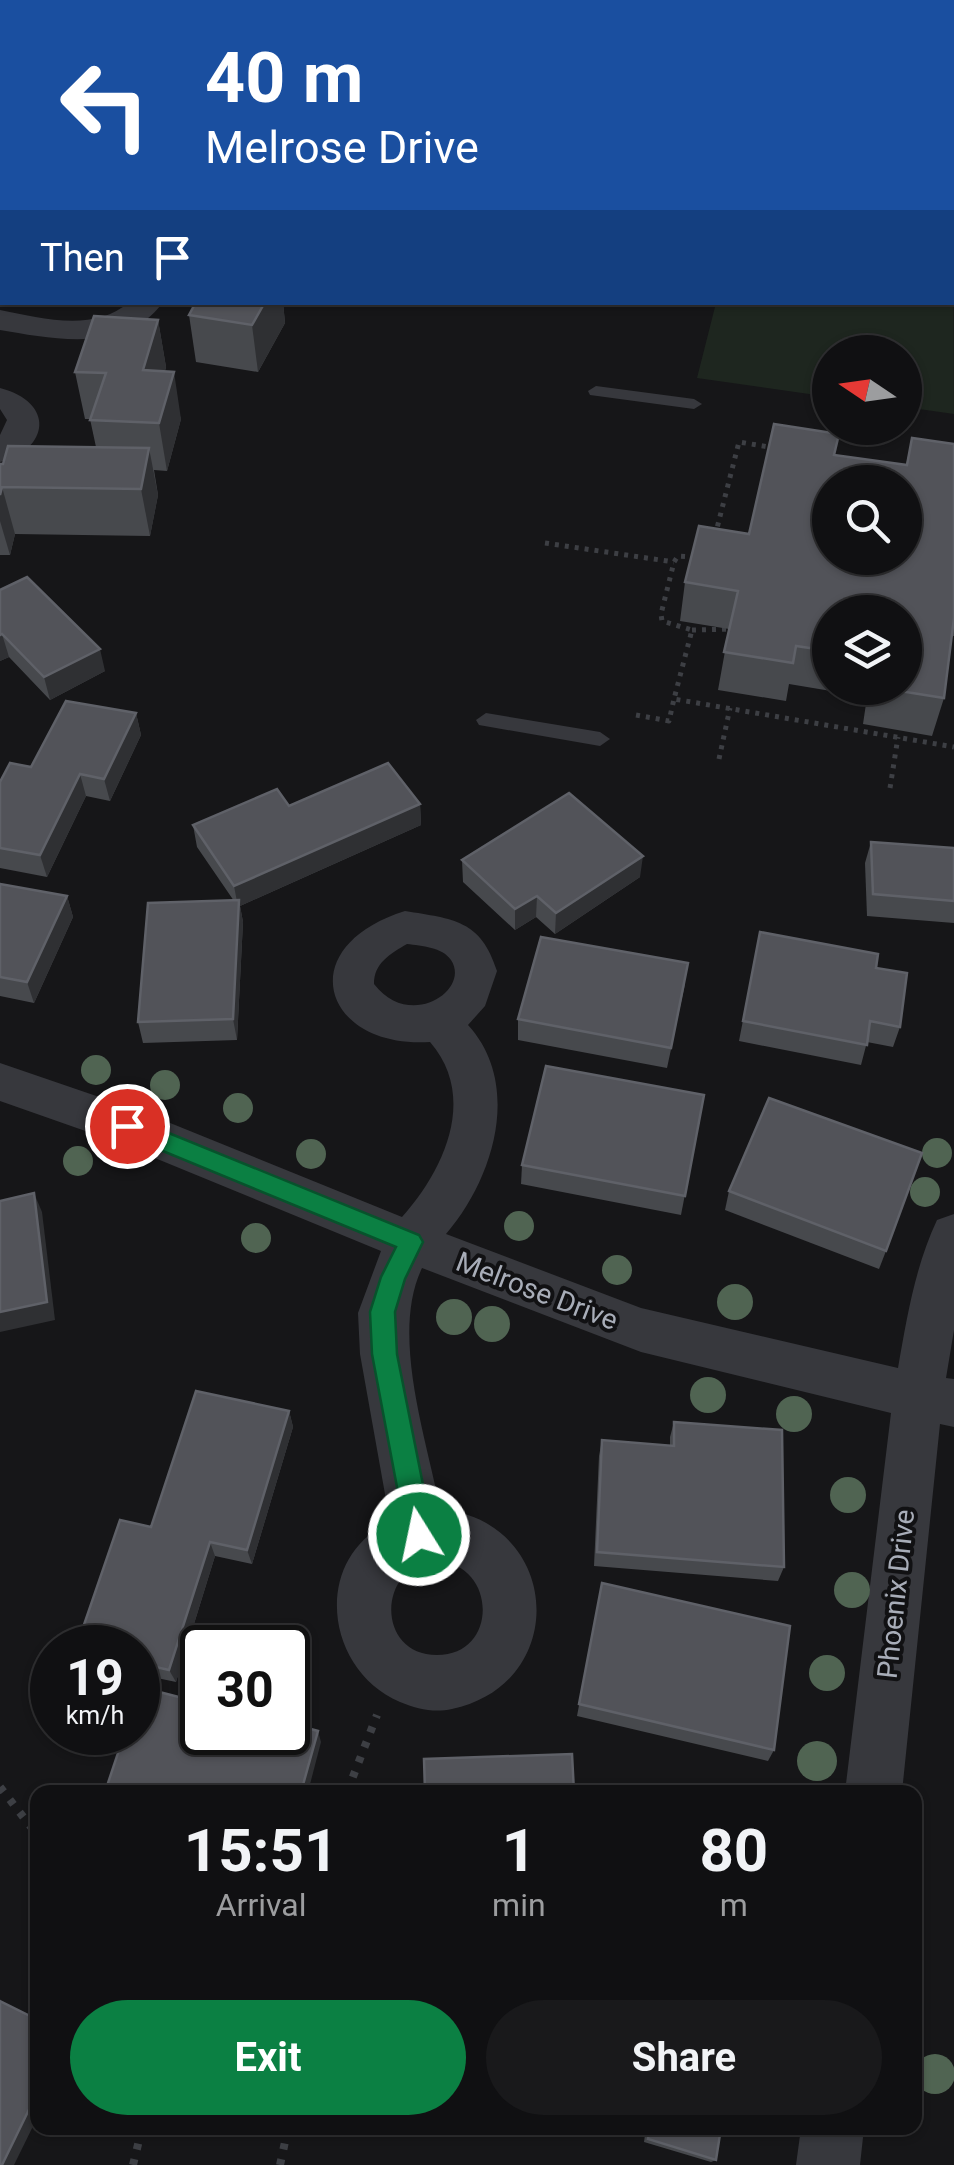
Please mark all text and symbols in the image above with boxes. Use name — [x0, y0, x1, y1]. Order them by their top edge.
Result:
text: 40 m — [205, 37, 363, 119]
icon: left — [40, 40, 170, 170]
text: Melrose Drive — [205, 121, 479, 174]
icon: arrive — [145, 230, 200, 285]
text: Then — [40, 236, 125, 280]
north arrow — [812, 335, 922, 445]
map controls — [812, 335, 922, 705]
button: search — [812, 465, 922, 575]
button: layers — [812, 595, 922, 705]
pin — [85, 1084, 170, 1169]
icon: arrive — [100, 1099, 155, 1154]
street label: Melrose Drive — [452, 1245, 622, 1337]
position arrow — [367, 1483, 471, 1587]
street label: Phoenix Drive — [871, 1508, 921, 1680]
speed limit sign: 30 — [180, 1625, 310, 1755]
text: 19 — [66, 1649, 124, 1707]
text: km/h — [66, 1701, 124, 1730]
text: 15:51 — [184, 1815, 338, 1886]
text: 1 — [502, 1815, 536, 1886]
text: 80 — [699, 1815, 768, 1886]
text: Arrival — [216, 1886, 306, 1924]
text: min — [492, 1886, 546, 1924]
text: m — [720, 1886, 748, 1924]
button: Exit — [70, 2000, 466, 2115]
button: Share — [486, 2000, 882, 2115]

